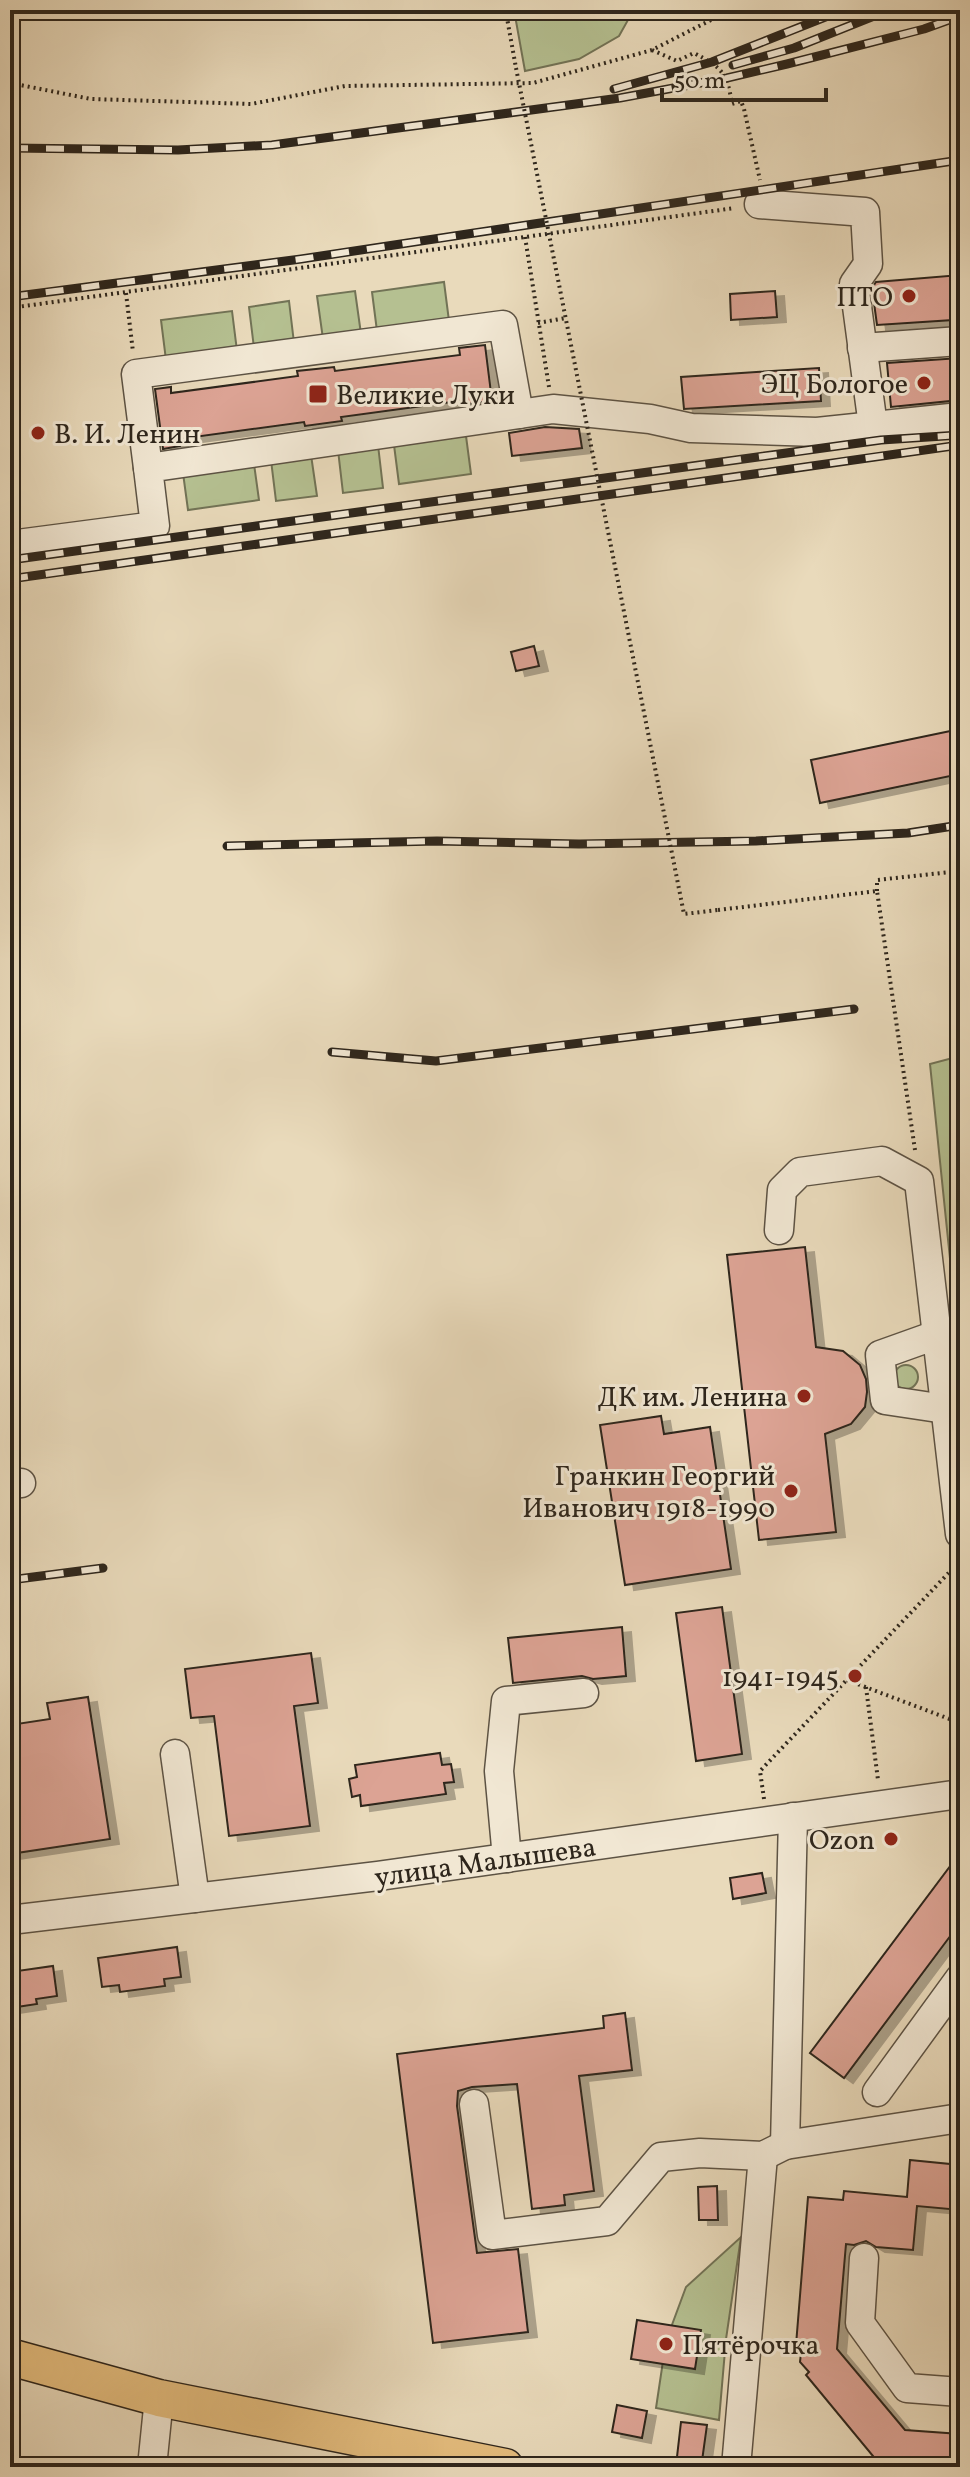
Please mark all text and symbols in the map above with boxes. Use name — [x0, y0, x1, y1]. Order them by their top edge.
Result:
scale bar — [662, 52, 826, 102]
text: 50 m — [674, 65, 726, 99]
place label: ПТО — [836, 279, 893, 318]
marker: ПТО — [900, 287, 918, 305]
place label: ЭЦ Бологое — [761, 366, 908, 405]
marker: ЭЦ Бологое — [915, 374, 933, 392]
place label: Великие Луки — [336, 377, 515, 416]
marker: Великие Луки — [307, 383, 329, 405]
place label: В. И. Ленин — [54, 416, 200, 455]
marker: В. И. Ленин — [29, 424, 47, 442]
place label: ДК им. Ленина — [597, 1379, 788, 1418]
marker: ДК им. Ленина — [795, 1387, 813, 1405]
place label: Гранкин Георгий Иванович 1918-1990 — [522, 1458, 775, 1529]
marker: Гранкин Георгий Иванович 1918-1990 — [782, 1482, 800, 1500]
place label: 1941-1945 — [722, 1659, 839, 1698]
marker: 1941-1945 — [846, 1667, 864, 1685]
place label: Ozon — [809, 1822, 875, 1861]
street label: улица Малышева — [372, 1829, 599, 1898]
marker: Ozon — [882, 1830, 900, 1848]
place label: Пятёрочка — [682, 2327, 819, 2366]
marker: Пятёрочка — [657, 2335, 675, 2353]

